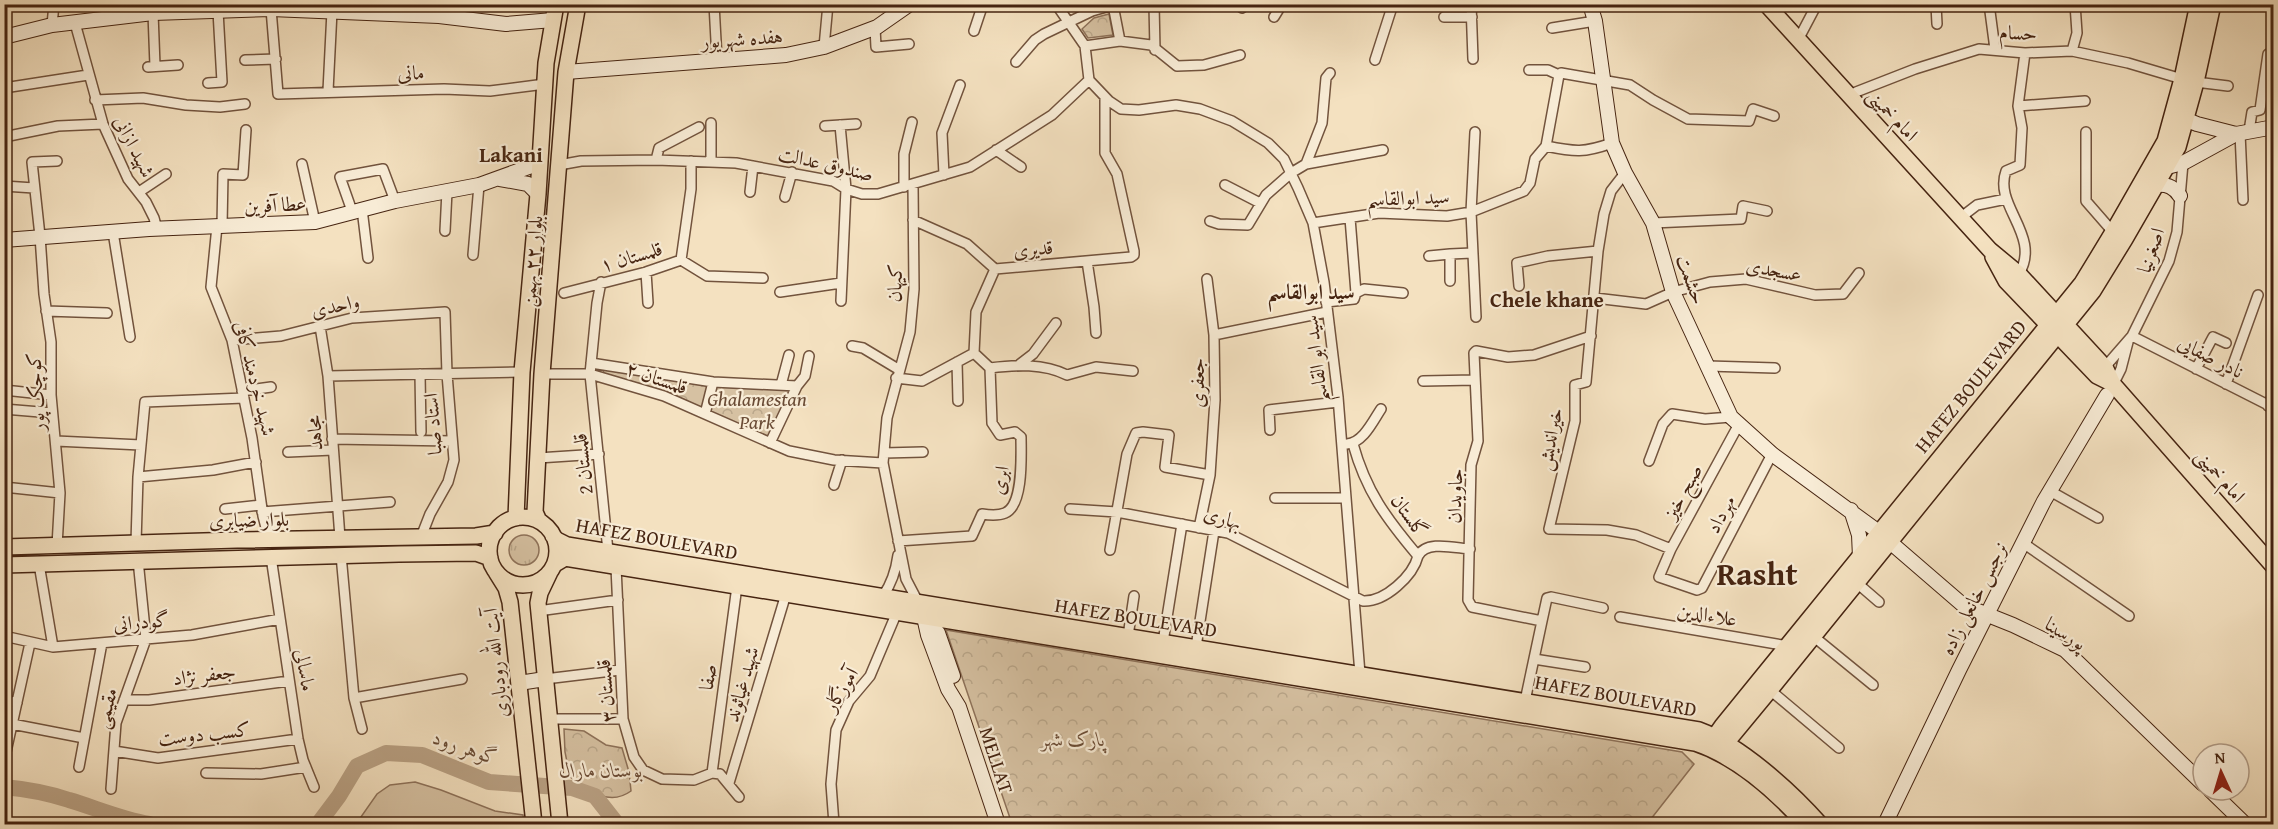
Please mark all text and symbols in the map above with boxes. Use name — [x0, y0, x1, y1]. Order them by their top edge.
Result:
street label: حسام — [1998, 17, 2038, 51]
street label: هفده شهریور — [698, 21, 784, 55]
street label: مانی — [397, 57, 425, 87]
street label: امام خمینی — [1858, 81, 1925, 150]
street label: شهید ازانی — [107, 110, 163, 182]
street label: صندوق عدالت — [775, 138, 877, 188]
district label: Lakani — [479, 139, 543, 170]
street label: سید ابوالقاسم — [1366, 181, 1450, 219]
street label: عطا آفرین — [243, 188, 307, 220]
street label: بلوار ۲۲ بهمن — [513, 214, 549, 308]
street label: اصغرنیا — [2129, 224, 2171, 276]
street label: قدیری — [1012, 232, 1054, 264]
street label: قلمستان ۱ — [596, 233, 666, 279]
street label: حشمت — [1670, 250, 1714, 308]
street label: عسجدی — [1744, 250, 1804, 288]
street label: کیهان — [879, 263, 909, 303]
district label: سید ابوالقاسم — [1267, 276, 1355, 312]
district label: Chele khane — [1490, 284, 1604, 315]
street label: واحدی — [308, 286, 362, 324]
street label: سید ابو القاسم — [1295, 313, 1341, 404]
street label: HAFEZ BOULEVARD — [1907, 313, 2033, 459]
street label: شهید خردمند کافی — [228, 317, 284, 439]
street label: نادر صفایی — [2173, 327, 2249, 385]
street label: کوچک پور — [18, 352, 53, 434]
street label: قلمستان ۲ — [622, 353, 692, 401]
street label: جعفری — [1182, 358, 1211, 408]
park label: Ghalamestan Park — [707, 384, 807, 436]
street label: استاد صبا — [415, 392, 449, 456]
street label: خیراندیش — [1529, 405, 1569, 473]
street label: مجاهد — [298, 414, 330, 452]
street label: قلمستان 2 — [564, 432, 600, 496]
street label: امام خمینی — [2186, 441, 2253, 511]
street label: صبح خیز — [1654, 458, 1713, 528]
street label: ابری — [982, 463, 1016, 497]
street label: جاویدان — [1439, 468, 1469, 524]
street label: گلستان — [1384, 487, 1436, 543]
street label: مهرداد — [1698, 489, 1742, 538]
street label: بهاری — [1200, 498, 1246, 536]
street label: بلوار ضیابری — [209, 504, 289, 534]
street label: HAFEZ BOULEVARD — [574, 510, 740, 566]
street label: نرجس خانعلی زاده — [1932, 536, 2015, 660]
district label: Rasht — [1717, 550, 1798, 597]
street label: HAFEZ BOULEVARD — [1053, 590, 1219, 644]
street label: علاءالدین — [1675, 595, 1739, 633]
street label: گودرانی — [112, 604, 170, 638]
street label: آیت الله رودباری — [475, 604, 515, 719]
street label: پورسینا — [2039, 609, 2094, 659]
street label: شهید غیاثوند — [716, 643, 766, 725]
street label: ماسالی — [288, 647, 324, 693]
street label: جعفر نژاد — [171, 656, 237, 692]
street label: قلمستان ۳ — [588, 658, 622, 724]
street label: آموزگار — [814, 659, 866, 719]
street label: صفا — [691, 662, 723, 692]
street label: HAFEZ BOULEVARD — [1533, 667, 1699, 723]
street label: مقیمی — [86, 684, 124, 732]
street label: کسب دوست — [156, 714, 252, 752]
water label: گوهر رود — [429, 721, 503, 773]
street label: MELLAT — [973, 723, 1021, 797]
park label: پارک شهر — [1040, 724, 1107, 754]
north arrow — [2191, 742, 2251, 802]
text: N — [2214, 745, 2226, 769]
park label: بوستان مارال — [559, 755, 643, 784]

